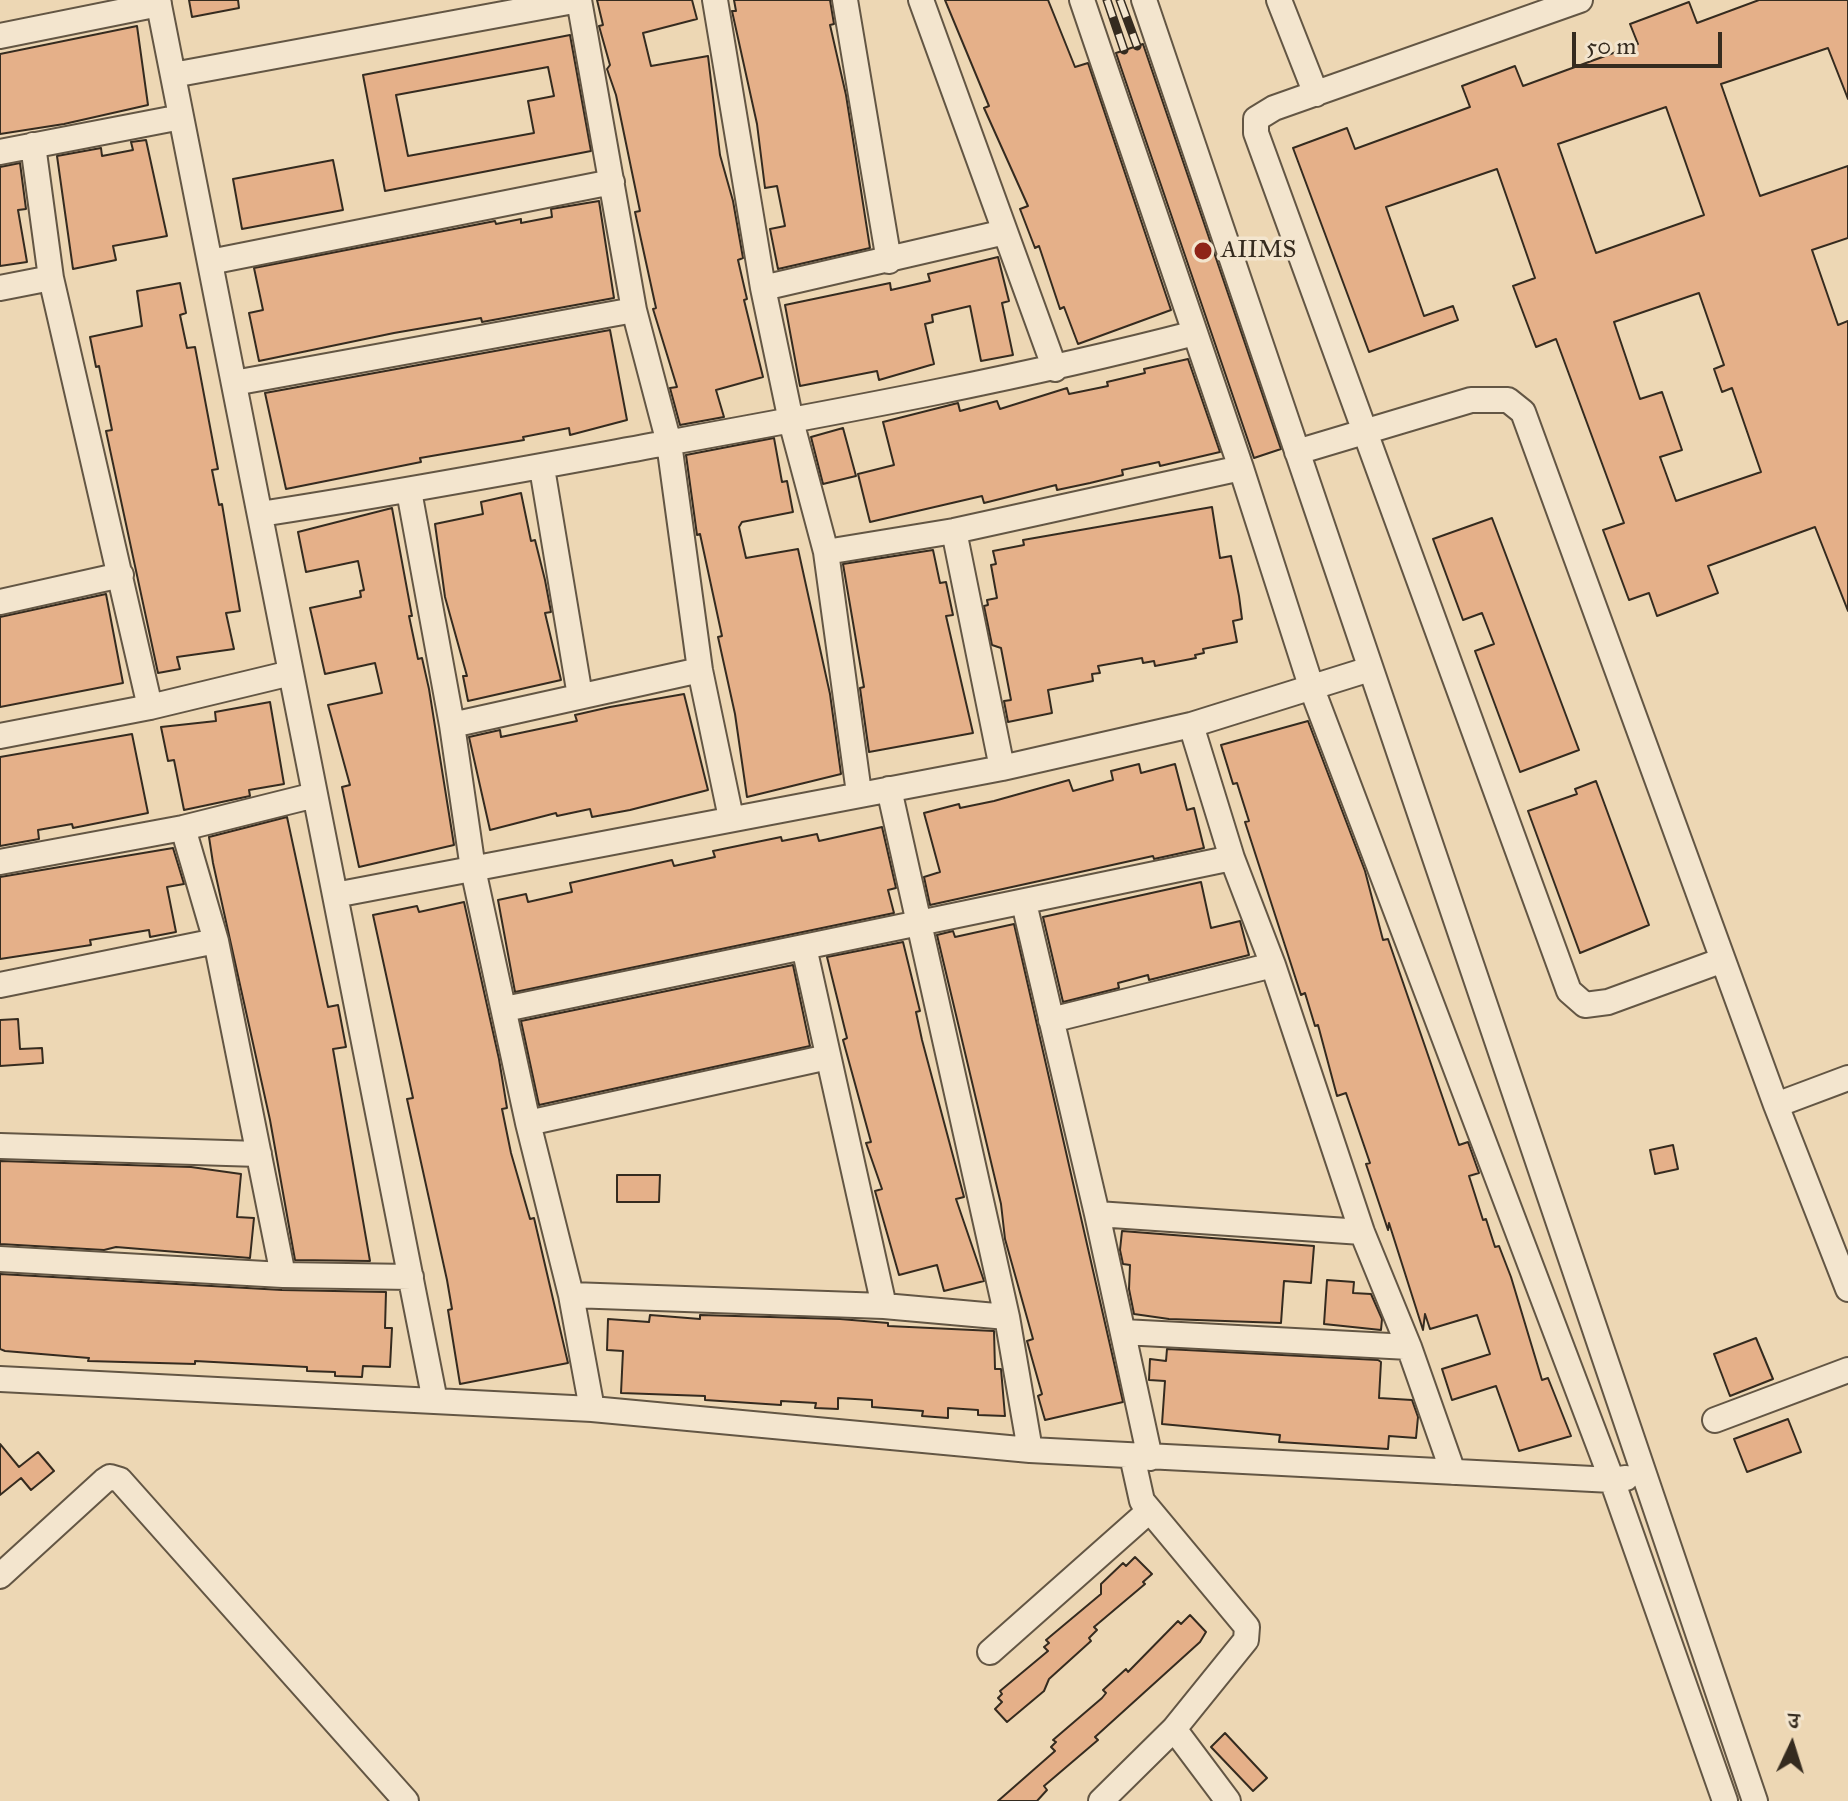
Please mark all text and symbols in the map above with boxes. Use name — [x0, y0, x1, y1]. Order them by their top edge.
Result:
scale bar — [1576, 16, 1726, 66]
text: 50 m — [1586, 31, 1636, 61]
place label: AIIMS — [1221, 237, 1296, 265]
marker: AIIMS — [1192, 240, 1214, 262]
north arrow — [1752, 1705, 1832, 1785]
text: उ — [1787, 1707, 1800, 1734]

